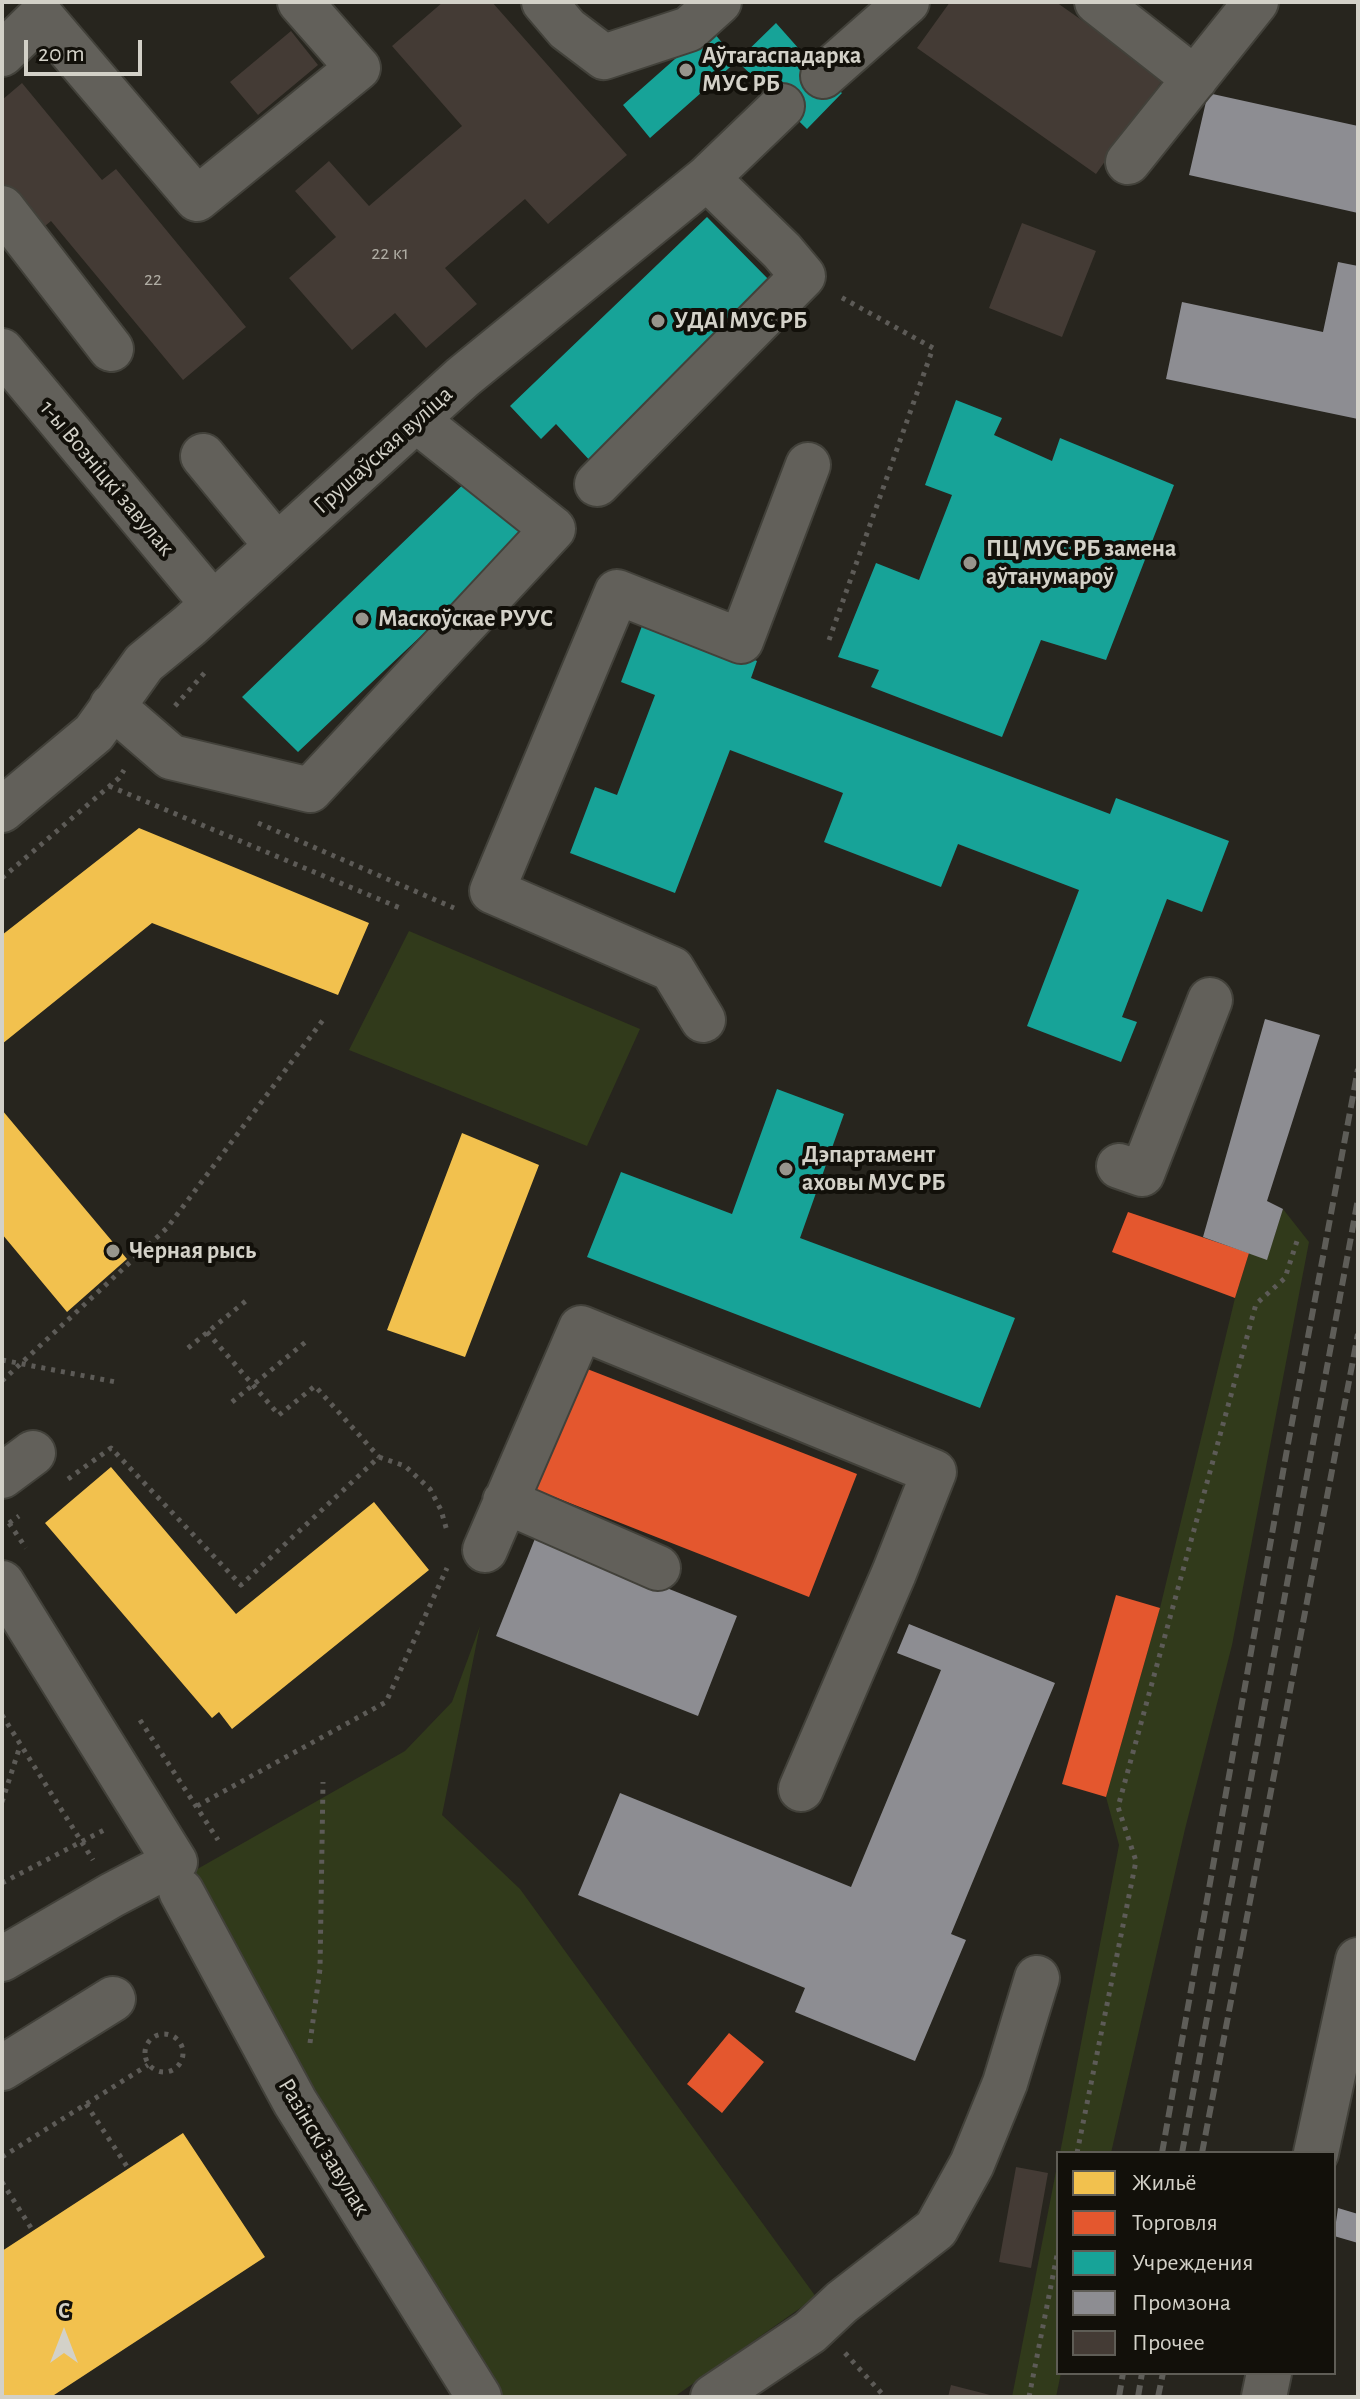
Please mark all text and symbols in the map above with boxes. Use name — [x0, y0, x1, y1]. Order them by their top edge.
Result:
scale bar — [28, 24, 146, 74]
text: 20 m — [38, 42, 85, 66]
place label: Аўтагаспадарка МУС РБ — [702, 42, 861, 98]
marker: Аўтагаспадарка МУС РБ — [677, 61, 695, 79]
house number: 22 к1 — [371, 241, 409, 265]
house number: 22 — [144, 267, 162, 291]
place label: УДАІ МУС РБ — [674, 307, 807, 335]
marker: УДАІ МУС РБ — [649, 312, 667, 330]
street label: Грушаўская вуліца — [307, 380, 459, 520]
street label: 1-ы Возніцкі завулак — [33, 394, 181, 562]
place label: ПЦ МУС РБ замена аўтанумароў — [986, 535, 1176, 591]
marker: ПЦ МУС РБ замена аўтанумароў — [961, 554, 979, 572]
place label: Маскоўскае РУУС — [378, 605, 553, 633]
marker: Маскоўскае РУУС — [353, 610, 371, 628]
place label: Дэпартамент аховы МУС РБ — [802, 1141, 946, 1197]
marker: Дэпартамент аховы МУС РБ — [777, 1160, 795, 1178]
place label: Черная рысь — [129, 1237, 256, 1265]
marker: Черная рысь — [104, 1242, 122, 1260]
street label: Разінскі завулак — [272, 2073, 376, 2221]
legend — [1056, 2151, 1336, 2375]
text: Жильё — [1132, 2171, 1197, 2195]
text: Торговля — [1132, 2211, 1218, 2235]
text: Учреждения — [1132, 2251, 1254, 2275]
text: Промзона — [1132, 2291, 1231, 2315]
north arrow — [24, 2295, 104, 2375]
text: С — [58, 2300, 70, 2322]
text: Прочее — [1132, 2331, 1205, 2355]

